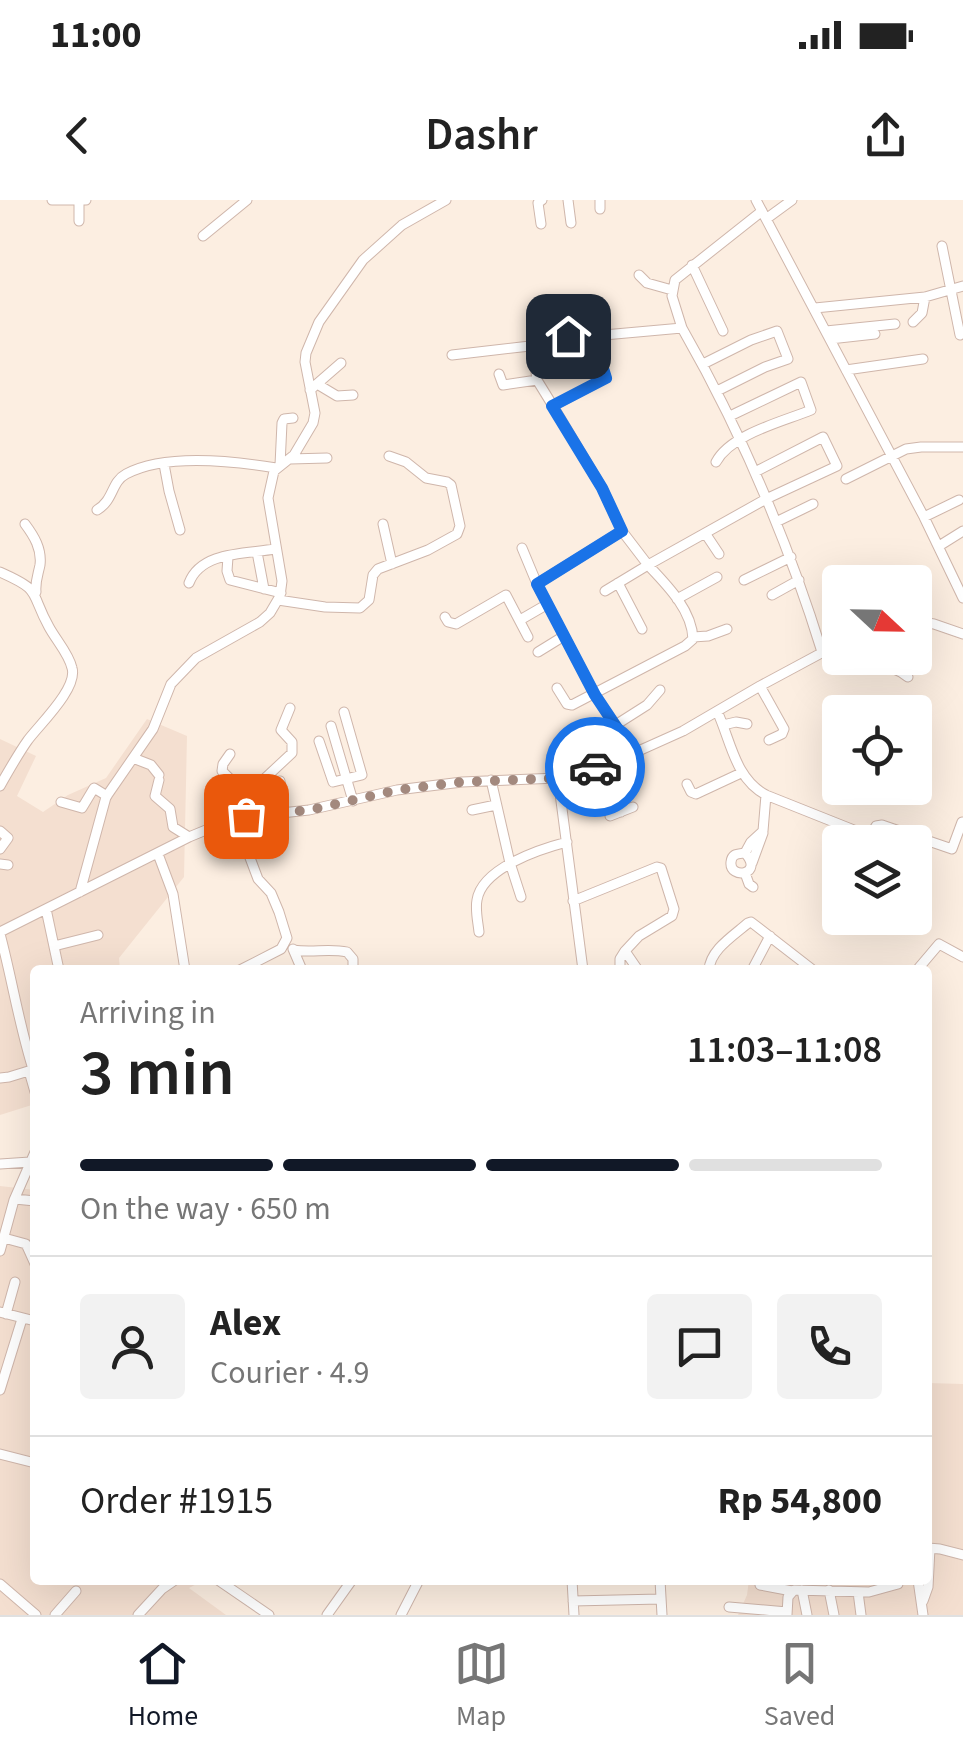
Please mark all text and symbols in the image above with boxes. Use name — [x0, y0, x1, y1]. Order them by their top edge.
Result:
text: 11:00 — [50, 8, 142, 62]
text: Dashr — [425, 103, 538, 167]
icon: back — [50, 108, 105, 163]
icon: share — [858, 108, 913, 163]
pin — [526, 294, 611, 379]
icon: home — [541, 309, 596, 364]
north arrow — [822, 565, 932, 675]
map controls — [822, 565, 932, 935]
button: locate — [822, 695, 932, 805]
courier — [545, 717, 645, 817]
icon: car — [568, 740, 623, 795]
pin — [204, 774, 289, 859]
icon: bag — [219, 789, 274, 844]
button: layers — [822, 825, 932, 935]
text: Arriving in — [80, 990, 216, 1036]
text: 11:03–11:08 — [687, 1023, 882, 1077]
text: 3 min — [80, 1027, 235, 1120]
text: On the way · 650 m — [80, 1186, 331, 1232]
button: person — [80, 1294, 185, 1399]
button: chat — [647, 1294, 752, 1399]
button: phone — [777, 1294, 882, 1399]
text: Alex — [210, 1296, 281, 1350]
text: Courier · 4.9 — [210, 1350, 370, 1396]
text: Order #1915 — [80, 1474, 273, 1528]
text: Rp 54,800 — [718, 1474, 882, 1528]
tab: Home — [128, 1636, 198, 1736]
tab: Map — [454, 1636, 509, 1736]
tab: Saved — [764, 1636, 835, 1736]

